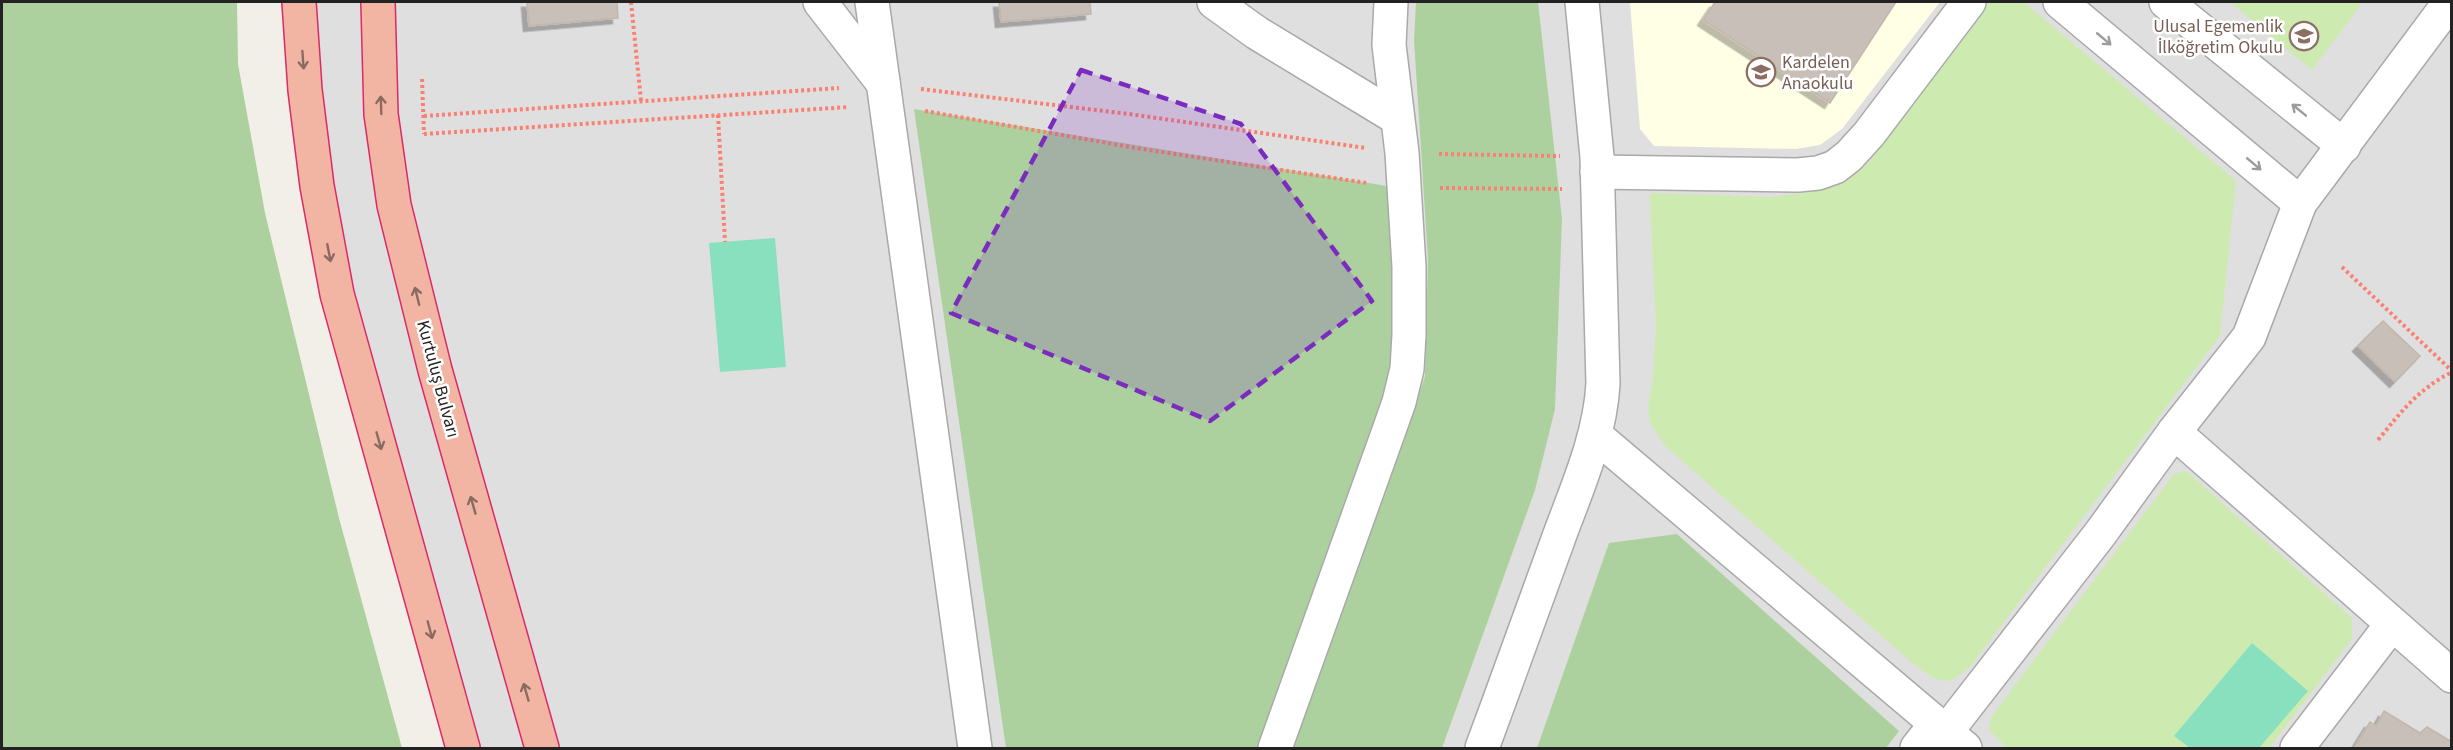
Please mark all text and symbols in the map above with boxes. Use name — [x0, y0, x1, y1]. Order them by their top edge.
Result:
place label: Ulusal Egemenlik İlköğretim Okulu — [2153, 14, 2283, 60]
school or university icon: Ulusal Egemenlik İlköğretim Okulu — [2288, 20, 2320, 52]
one-way arrow — [2096, 32, 2111, 46]
one-way arrow — [298, 49, 309, 69]
place label: Kardelen Anaokulu — [1782, 50, 1853, 96]
school or university icon: Kardelen Anaokulu — [1745, 56, 1777, 88]
one-way arrow — [376, 95, 387, 115]
one-way arrow — [2291, 103, 2307, 116]
one-way arrow — [2246, 158, 2262, 171]
one-way arrow — [324, 243, 335, 262]
one-way arrow — [410, 287, 422, 306]
street label: Kurtuluş Bulvarı — [410, 318, 466, 440]
one-way arrow — [374, 431, 385, 450]
one-way arrow — [467, 496, 478, 515]
one-way arrow — [425, 620, 436, 639]
one-way arrow — [520, 683, 531, 702]

